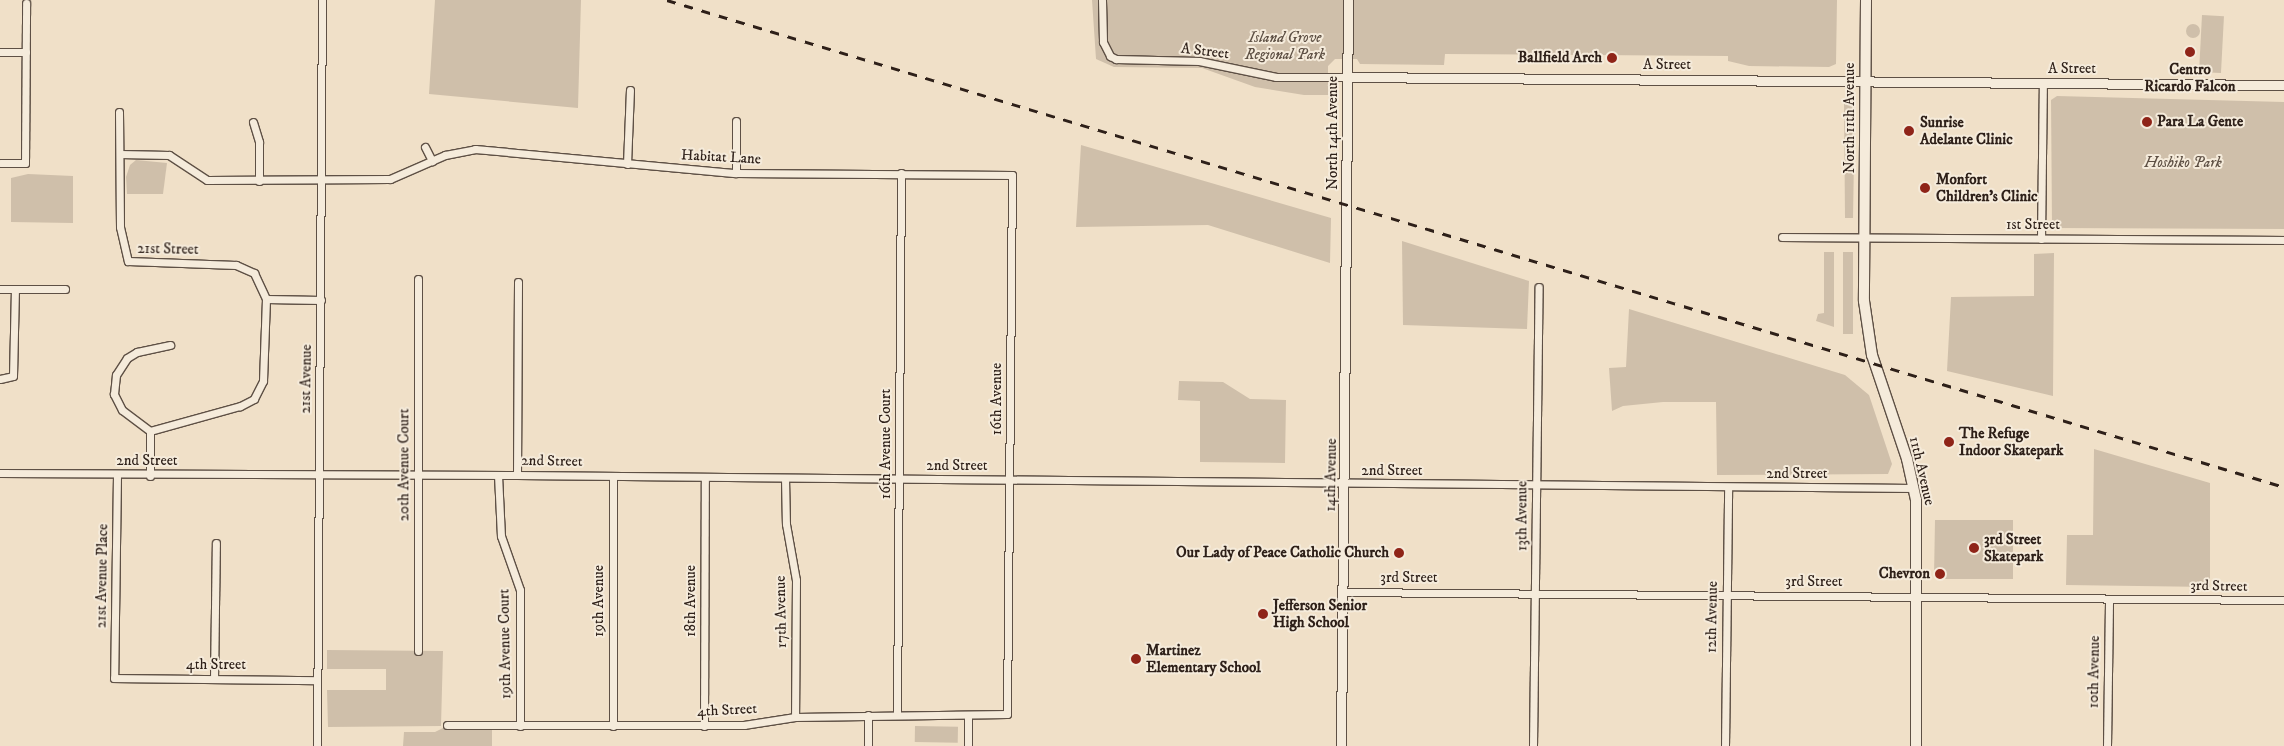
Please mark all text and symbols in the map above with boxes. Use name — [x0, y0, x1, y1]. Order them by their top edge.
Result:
park label: Island Grove Regional Park — [1245, 28, 1325, 63]
street label: A Street — [1180, 39, 1230, 63]
marker: Centro Ricardo Falcon — [2184, 46, 2196, 58]
place label: Ballfield Arch — [1518, 49, 1602, 67]
marker: Ballfield Arch — [1606, 52, 1618, 64]
street label: A Street — [1643, 56, 1691, 74]
street label: A Street — [2048, 60, 2096, 78]
place label: Centro Ricardo Falcon — [2144, 60, 2236, 95]
street label: North 11th Avenue — [1841, 63, 1859, 173]
street label: North 14th Avenue — [1324, 76, 1342, 190]
place label: Sunrise Adelante Clinic — [1920, 113, 2013, 148]
place label: Para La Gente — [2157, 113, 2243, 131]
marker: Para La Gente — [2141, 116, 2153, 128]
marker: Sunrise Adelante Clinic — [1902, 124, 1916, 138]
street label: Habitat Lane — [680, 146, 762, 168]
park label: Hoshiko Park — [2144, 154, 2222, 172]
place label: Monfort Children's Clinic — [1936, 170, 2038, 205]
marker: Monfort Children's Clinic — [1918, 181, 1932, 195]
street label: 1st Street — [2006, 216, 2060, 234]
street label: 21st Street — [137, 239, 199, 259]
street label: 21st Avenue — [296, 344, 316, 414]
street label: 16th Avenue — [988, 363, 1006, 435]
street label: 16th Avenue Court — [877, 389, 895, 499]
street label: 20th Avenue Court — [395, 409, 413, 521]
place label: The Refuge Indoor Skatepark — [1959, 424, 2063, 459]
street label: 11th Avenue — [1905, 435, 1939, 507]
marker: The Refuge Indoor Skatepark — [1943, 436, 1955, 448]
street label: 14th Avenue — [1321, 438, 1341, 512]
street label: 2nd Street — [521, 451, 583, 471]
street label: 2nd Street — [116, 452, 178, 470]
street label: 2nd Street — [926, 457, 988, 475]
street label: 2nd Street — [1361, 462, 1423, 480]
street label: 2nd Street — [1766, 465, 1828, 483]
street label: 13th Avenue — [1513, 481, 1531, 551]
street label: 21st Avenue Place — [92, 524, 112, 628]
place label: 3rd Street Skatepark — [1984, 530, 2044, 565]
marker: 3rd Street Skatepark — [1968, 542, 1980, 554]
place label: Our Lady of Peace Catholic Church — [1176, 544, 1389, 562]
marker: Our Lady of Peace Catholic Church — [1393, 547, 1405, 559]
street label: 19th Avenue — [590, 565, 608, 637]
street label: 18th Avenue — [682, 565, 700, 637]
place label: Chevron — [1879, 565, 1930, 583]
marker: Chevron — [1934, 568, 1946, 580]
street label: 3rd Street — [1380, 569, 1438, 587]
street label: 3rd Street — [1785, 573, 1843, 591]
street label: 17th Avenue — [771, 576, 791, 648]
street label: 3rd Street — [2190, 577, 2248, 595]
street label: 12th Avenue — [1702, 581, 1722, 653]
street label: 19th Avenue Court — [495, 589, 515, 699]
place label: Jefferson Senior High School — [1273, 596, 1367, 631]
marker: Jefferson Senior High School — [1257, 608, 1269, 620]
street label: 10th Avenue — [2084, 636, 2104, 708]
place label: Martinez Elementary School — [1146, 641, 1261, 676]
marker: Martinez Elementary School — [1130, 653, 1142, 665]
street label: 4th Street — [186, 656, 246, 674]
street label: 4th Street — [697, 699, 757, 721]

